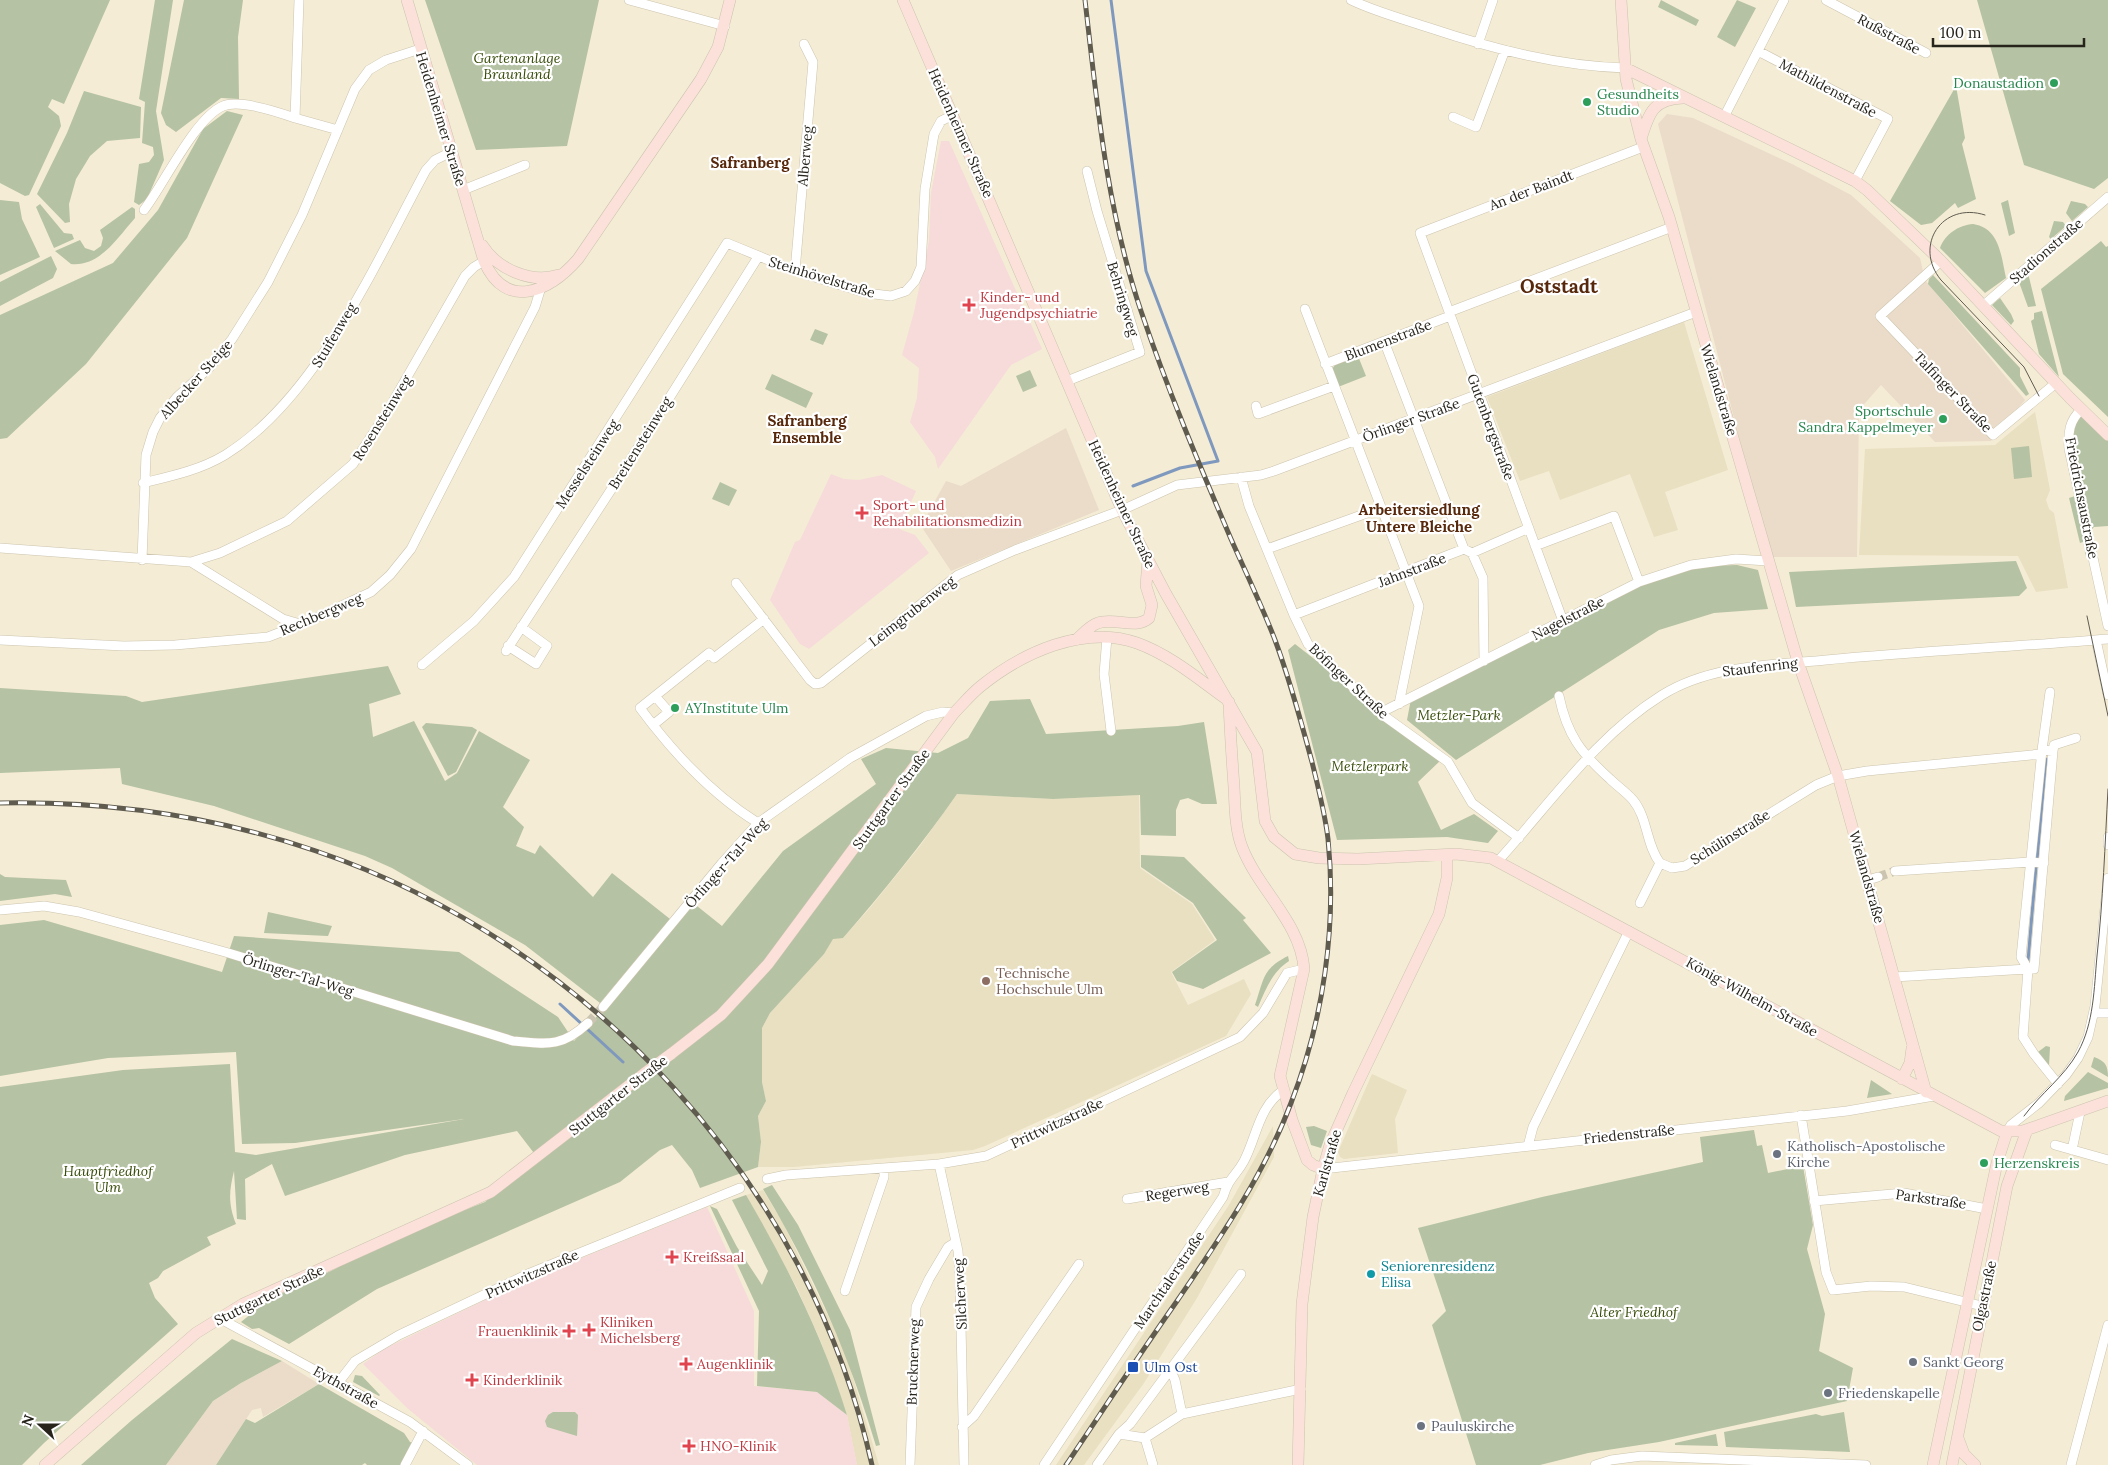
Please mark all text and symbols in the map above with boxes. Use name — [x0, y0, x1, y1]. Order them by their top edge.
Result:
street label: Rußstraße — [1854, 10, 1924, 58]
scale bar — [1933, 15, 2084, 47]
text: 100 m — [1940, 23, 1981, 42]
street label: Heidenheimer Straße — [412, 49, 470, 189]
park label: Gartenanlage Braunland — [474, 49, 561, 83]
street label: Mathildenstraße — [1776, 55, 1880, 122]
street label: Heidenheimer Straße — [924, 65, 998, 201]
place label: Donaustadion — [1953, 74, 2045, 92]
marker: Donaustadion — [2048, 77, 2060, 89]
place label: Gesundheits Studio — [1597, 85, 1679, 119]
marker: Gesundheits Studio — [1581, 96, 1593, 108]
street label: Alberweg — [793, 125, 817, 188]
district label: Safranberg — [710, 153, 790, 172]
street label: An der Baindt — [1485, 165, 1576, 215]
street label: Stadionstraße — [2005, 214, 2087, 288]
street label: Steinhövelstraße — [767, 252, 878, 302]
street label: Behringweg — [1103, 259, 1143, 339]
district label: Oststadt — [1520, 274, 1599, 298]
place label: Kinder- und Jugendpsychiatrie — [979, 288, 1098, 322]
marker: Kinder- und Jugendpsychiatrie — [962, 298, 976, 312]
street label: Stuifenweg — [308, 299, 361, 371]
street label: Blumenstraße — [1342, 315, 1434, 365]
street label: Albecker Steige — [155, 335, 237, 423]
street label: Wielandstraße — [1696, 342, 1742, 439]
street label: Talfinger Straße — [1910, 348, 1996, 436]
street label: Gutenbergstraße — [1463, 371, 1519, 483]
street label: Rosensteinweg — [349, 372, 416, 464]
street label: Breitensteinweg — [604, 393, 676, 493]
street label: Örlinger Straße — [1360, 394, 1462, 446]
place label: Sportschule Sandra Kappelmeyer — [1798, 402, 1933, 436]
district label: Safranberg Ensemble — [767, 411, 847, 447]
marker: Sportschule Sandra Kappelmeyer — [1937, 413, 1949, 425]
street label: Messelsteinweg — [551, 416, 623, 512]
street label: Friedrichsaustraße — [2061, 436, 2103, 561]
street label: Heidenheimer Straße — [1084, 437, 1160, 572]
place label: Sport- und Rehabilitationsmedizin — [873, 496, 1022, 530]
district label: Arbeitersiedlung Untere Bleiche — [1359, 500, 1480, 536]
marker: Sport- und Rehabilitationsmedizin — [855, 506, 869, 520]
street label: Jahnstraße — [1375, 549, 1449, 592]
street label: Leimgrubenweg — [865, 572, 959, 650]
street label: Rechbergweg — [277, 588, 365, 639]
street label: Nagelstraße — [1529, 592, 1608, 644]
street label: Böfinger Straße — [1305, 639, 1393, 723]
street label: Staufenring — [1721, 653, 1799, 681]
place label: AYInstitute Ulm — [684, 699, 789, 717]
marker: AYInstitute Ulm — [669, 702, 681, 714]
park label: Metzler-Park — [1417, 706, 1501, 724]
street label: Stuttgarter Straße — [848, 745, 934, 853]
park label: Metzlerpark — [1331, 757, 1409, 775]
street label: Schülinstraße — [1687, 805, 1774, 869]
street label: Örlinger-Tal-Weg — [681, 814, 771, 912]
street label: Wielandstraße — [1845, 829, 1889, 926]
street label: Örlinger-Tal-Weg — [240, 950, 356, 1001]
street label: König-Wilhelm-Straße — [1683, 953, 1821, 1041]
place label: Technische Hochschule Ulm — [996, 964, 1104, 998]
marker: Technische Hochschule Ulm — [980, 975, 992, 987]
street label: Stuttgarter Straße — [565, 1051, 671, 1139]
street label: Prittwitzstraße — [1008, 1094, 1107, 1152]
street label: Friedenstraße — [1582, 1120, 1676, 1148]
street label: Karlstraße — [1309, 1127, 1345, 1199]
place label: Katholisch-Apostolische Kirche — [1787, 1137, 1946, 1171]
marker: Katholisch-Apostolische Kirche — [1771, 1148, 1783, 1160]
place label: Herzenskreis — [1994, 1154, 2079, 1172]
marker: Herzenskreis — [1978, 1157, 1990, 1169]
park label: Hauptfriedhof Ulm — [63, 1162, 154, 1196]
street label: Regerweg — [1144, 1177, 1210, 1205]
street label: Parkstraße — [1894, 1185, 1968, 1213]
street label: Marchtalerstraße — [1130, 1227, 1209, 1332]
street label: Prittwitzstraße — [483, 1245, 582, 1303]
place label: Kreißsaal — [683, 1248, 745, 1266]
marker: Kreißsaal — [665, 1250, 679, 1264]
place label: Seniorenresidenz Elisa — [1381, 1257, 1495, 1291]
street label: Silcherweg — [949, 1258, 971, 1330]
street label: Olgastraße — [1968, 1258, 2000, 1333]
street label: Stuttgarter Straße — [211, 1260, 327, 1329]
marker: Seniorenresidenz Elisa — [1365, 1268, 1377, 1280]
park label: Alter Friedhof — [1589, 1303, 1679, 1321]
place label: Kliniken Michelsberg — [600, 1313, 680, 1347]
street label: Brucknerweg — [902, 1318, 924, 1406]
place label: Frauenklinik — [478, 1322, 558, 1340]
marker: Kliniken Michelsberg — [582, 1323, 596, 1337]
marker: Frauenklinik — [562, 1324, 576, 1338]
place label: Sankt Georg — [1923, 1353, 2004, 1371]
place label: Augenklinik — [696, 1355, 774, 1373]
marker: Sankt Georg — [1907, 1356, 1919, 1368]
marker: Augenklinik — [679, 1357, 693, 1371]
place label: Ulm Ost — [1144, 1358, 1198, 1376]
marker: Ulm Ost — [1126, 1360, 1140, 1374]
street label: Eythstraße — [310, 1362, 382, 1413]
place label: Kinderklinik — [483, 1371, 563, 1389]
marker: Kinderklinik — [465, 1373, 479, 1387]
place label: Friedenskapelle — [1838, 1384, 1940, 1402]
marker: Friedenskapelle — [1822, 1387, 1834, 1399]
north arrow — [15, 1400, 65, 1450]
text: N — [18, 1412, 38, 1429]
place label: Pauluskirche — [1431, 1417, 1515, 1435]
marker: Pauluskirche — [1415, 1420, 1427, 1432]
place label: HNO-Klinik — [700, 1437, 777, 1455]
marker: HNO-Klinik — [682, 1439, 696, 1453]

